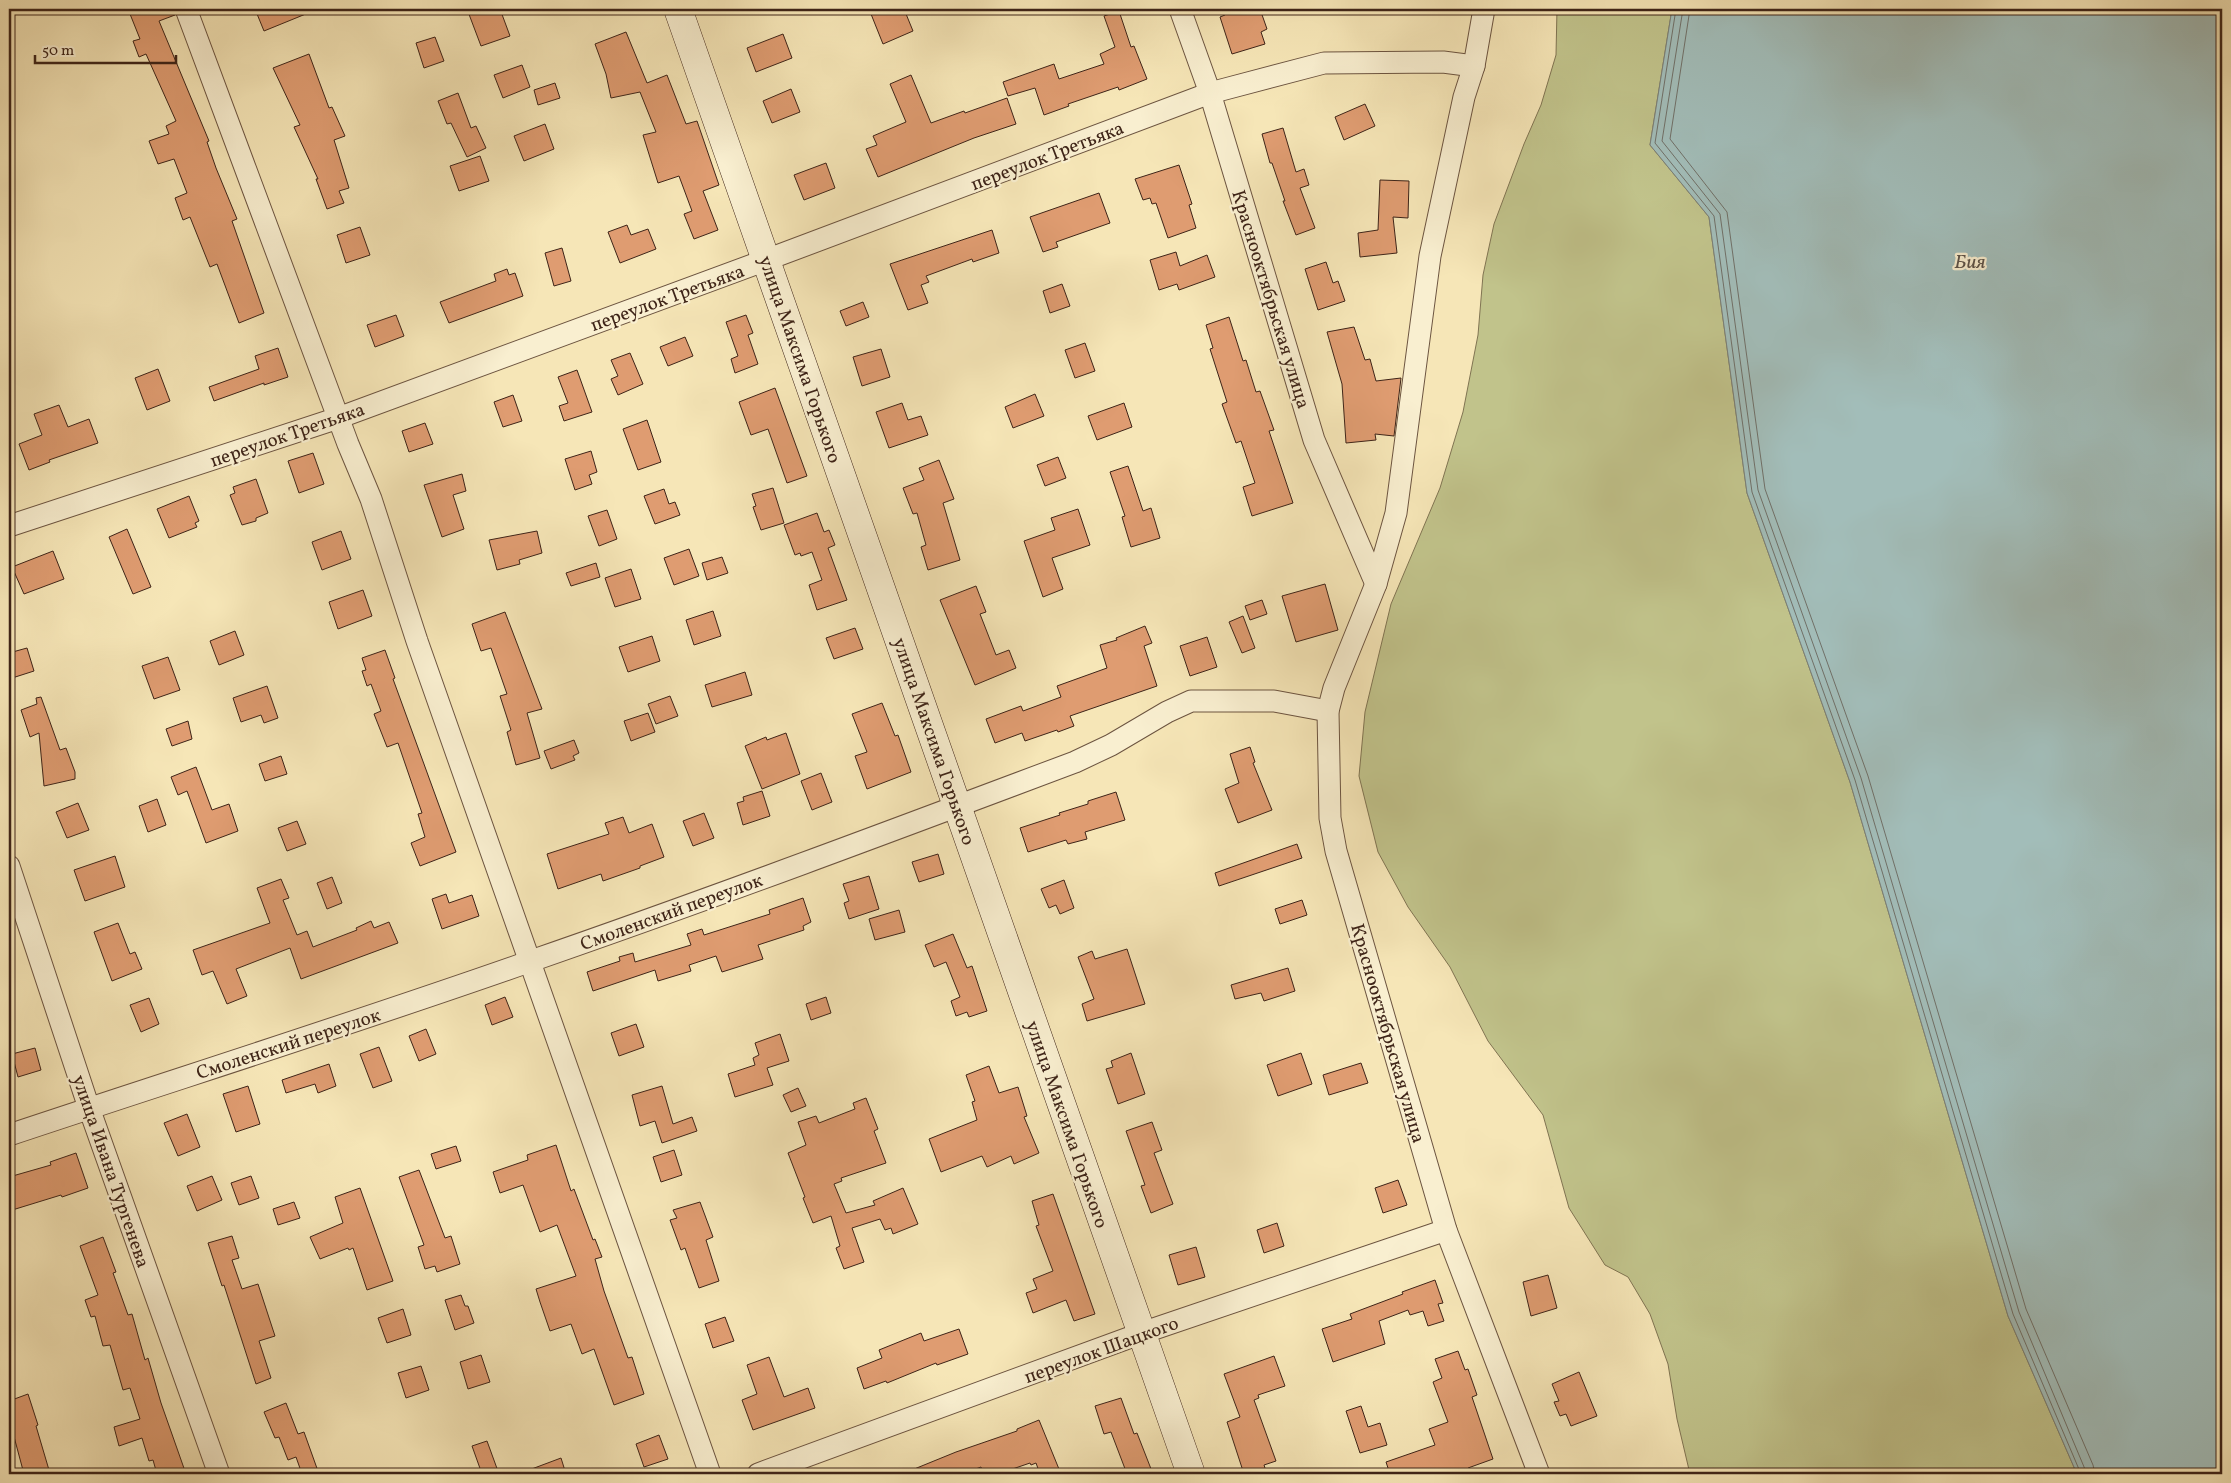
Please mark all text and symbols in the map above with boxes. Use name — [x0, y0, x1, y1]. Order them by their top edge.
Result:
scale bar — [35, 32, 176, 64]
text: 50 m — [42, 41, 74, 62]
street label: переулок Третьяка — [967, 116, 1128, 198]
street label: Краснооктябрьская улица — [1224, 187, 1316, 412]
water label: Бия — [1955, 249, 1986, 277]
street label: улица Максима Горького — [751, 252, 847, 467]
street label: переулок Третьяка — [587, 259, 748, 339]
street label: переулок Третьяка — [207, 397, 369, 475]
street label: улица Максима Горького — [885, 634, 981, 849]
street label: Смоленский переулок — [577, 868, 766, 958]
street label: Краснооктябрьская улица — [1343, 921, 1431, 1146]
street label: Смоленский переулок — [193, 1003, 384, 1087]
street label: улица Максима Горького — [1018, 1017, 1114, 1232]
street label: улица Ивана Тургенева — [65, 1072, 155, 1272]
street label: переулок Шацкого — [1021, 1311, 1182, 1391]

